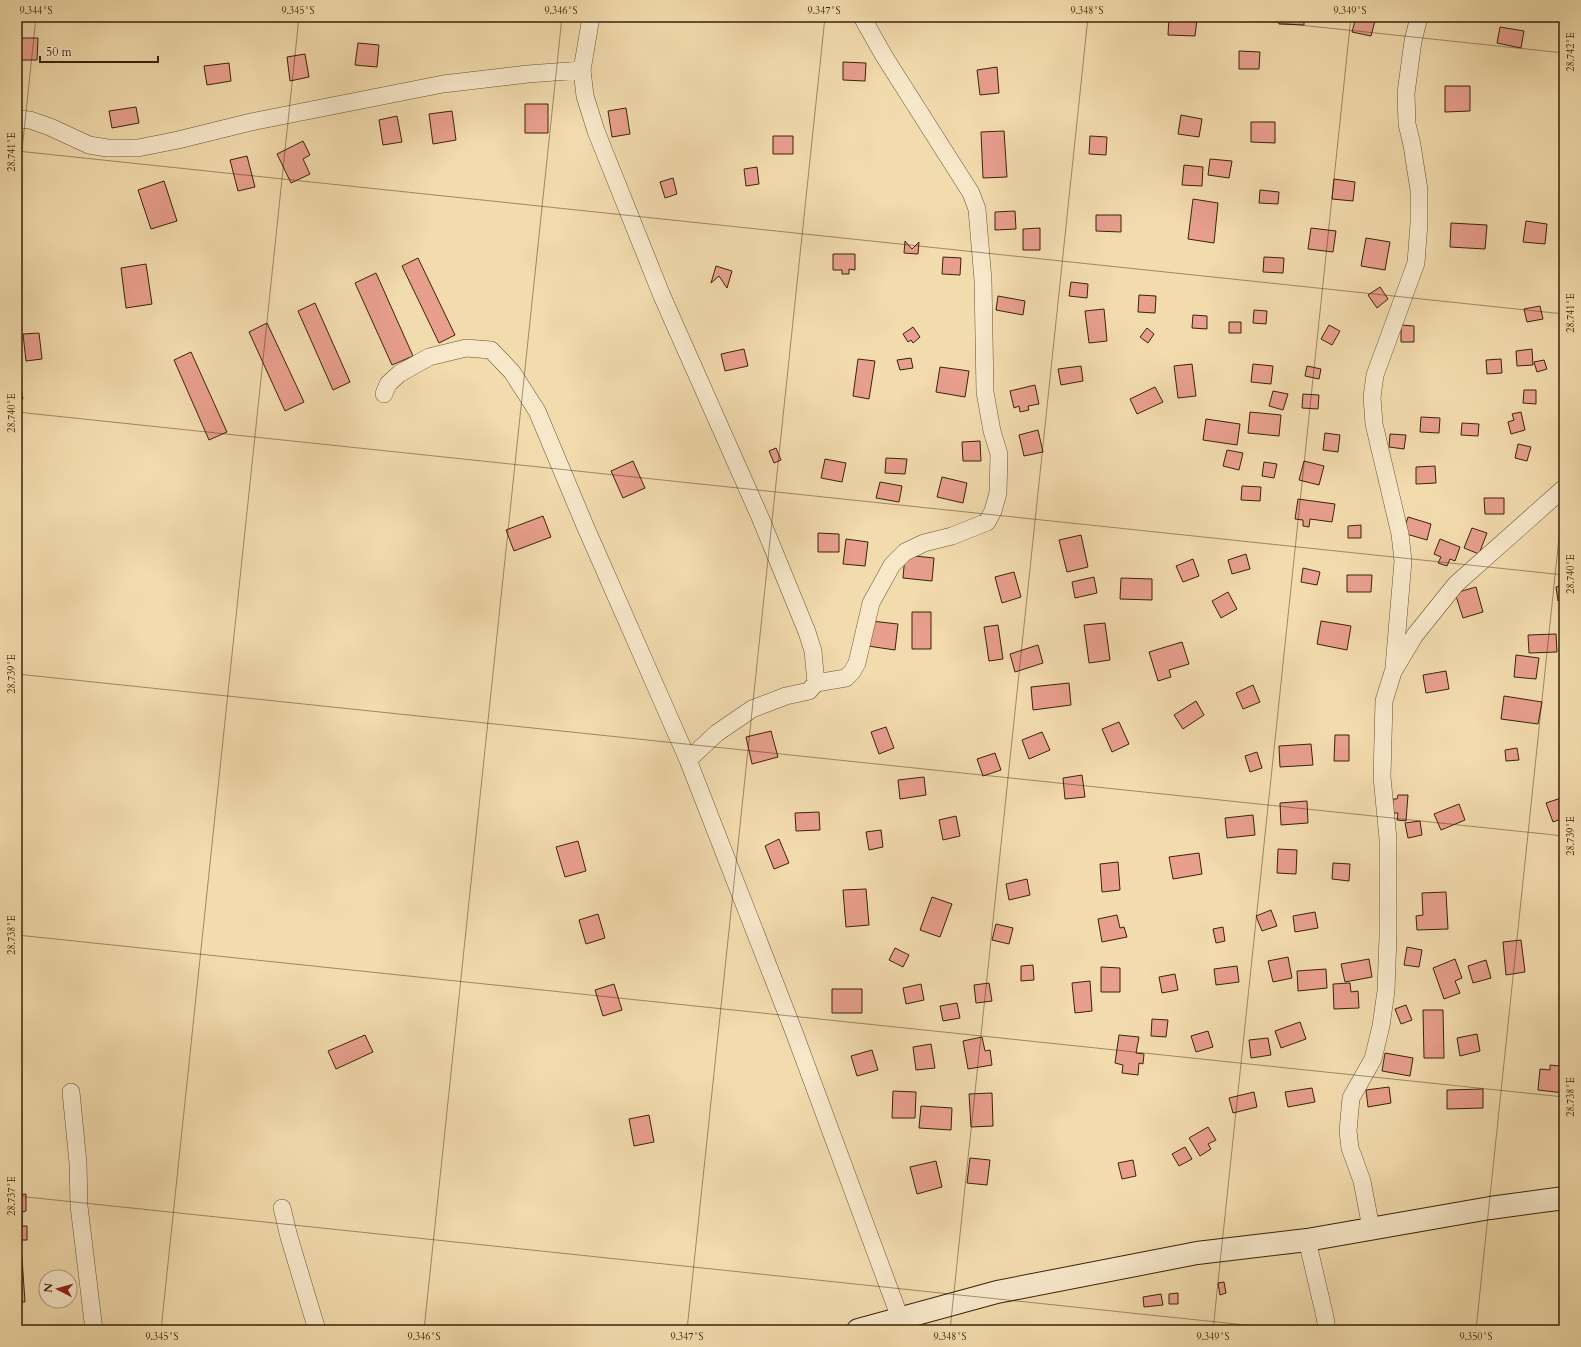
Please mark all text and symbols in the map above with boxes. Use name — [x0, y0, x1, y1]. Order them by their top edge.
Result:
text: 9.344°S — [19, 4, 53, 18]
text: 9.345°S — [281, 4, 315, 18]
text: 9.346°S — [544, 4, 578, 18]
text: 9.347°S — [807, 4, 841, 18]
text: 9.348°S — [1070, 4, 1104, 18]
text: 9.349°S — [1333, 4, 1367, 18]
text: 28.742°E — [1564, 32, 1578, 72]
scale bar — [40, 38, 158, 64]
text: 50 m — [46, 44, 73, 60]
text: 28.741°E — [5, 132, 19, 172]
text: 28.741°E — [1564, 293, 1578, 333]
text: 28.740°E — [5, 393, 19, 433]
text: 28.740°E — [1564, 554, 1578, 594]
text: 28.739°E — [5, 654, 19, 694]
text: 28.739°E — [1564, 816, 1578, 856]
text: 28.738°E — [5, 915, 19, 955]
text: 28.738°E — [1564, 1077, 1578, 1117]
text: 28.737°E — [5, 1176, 19, 1216]
north arrow — [38, 1269, 78, 1309]
text: N — [41, 1282, 57, 1294]
text: 9.345°S — [145, 1330, 179, 1344]
text: 9.346°S — [407, 1330, 441, 1344]
text: 9.347°S — [670, 1330, 704, 1344]
text: 9.348°S — [933, 1330, 967, 1344]
text: 9.349°S — [1196, 1330, 1230, 1344]
text: 9.350°S — [1459, 1330, 1493, 1344]

